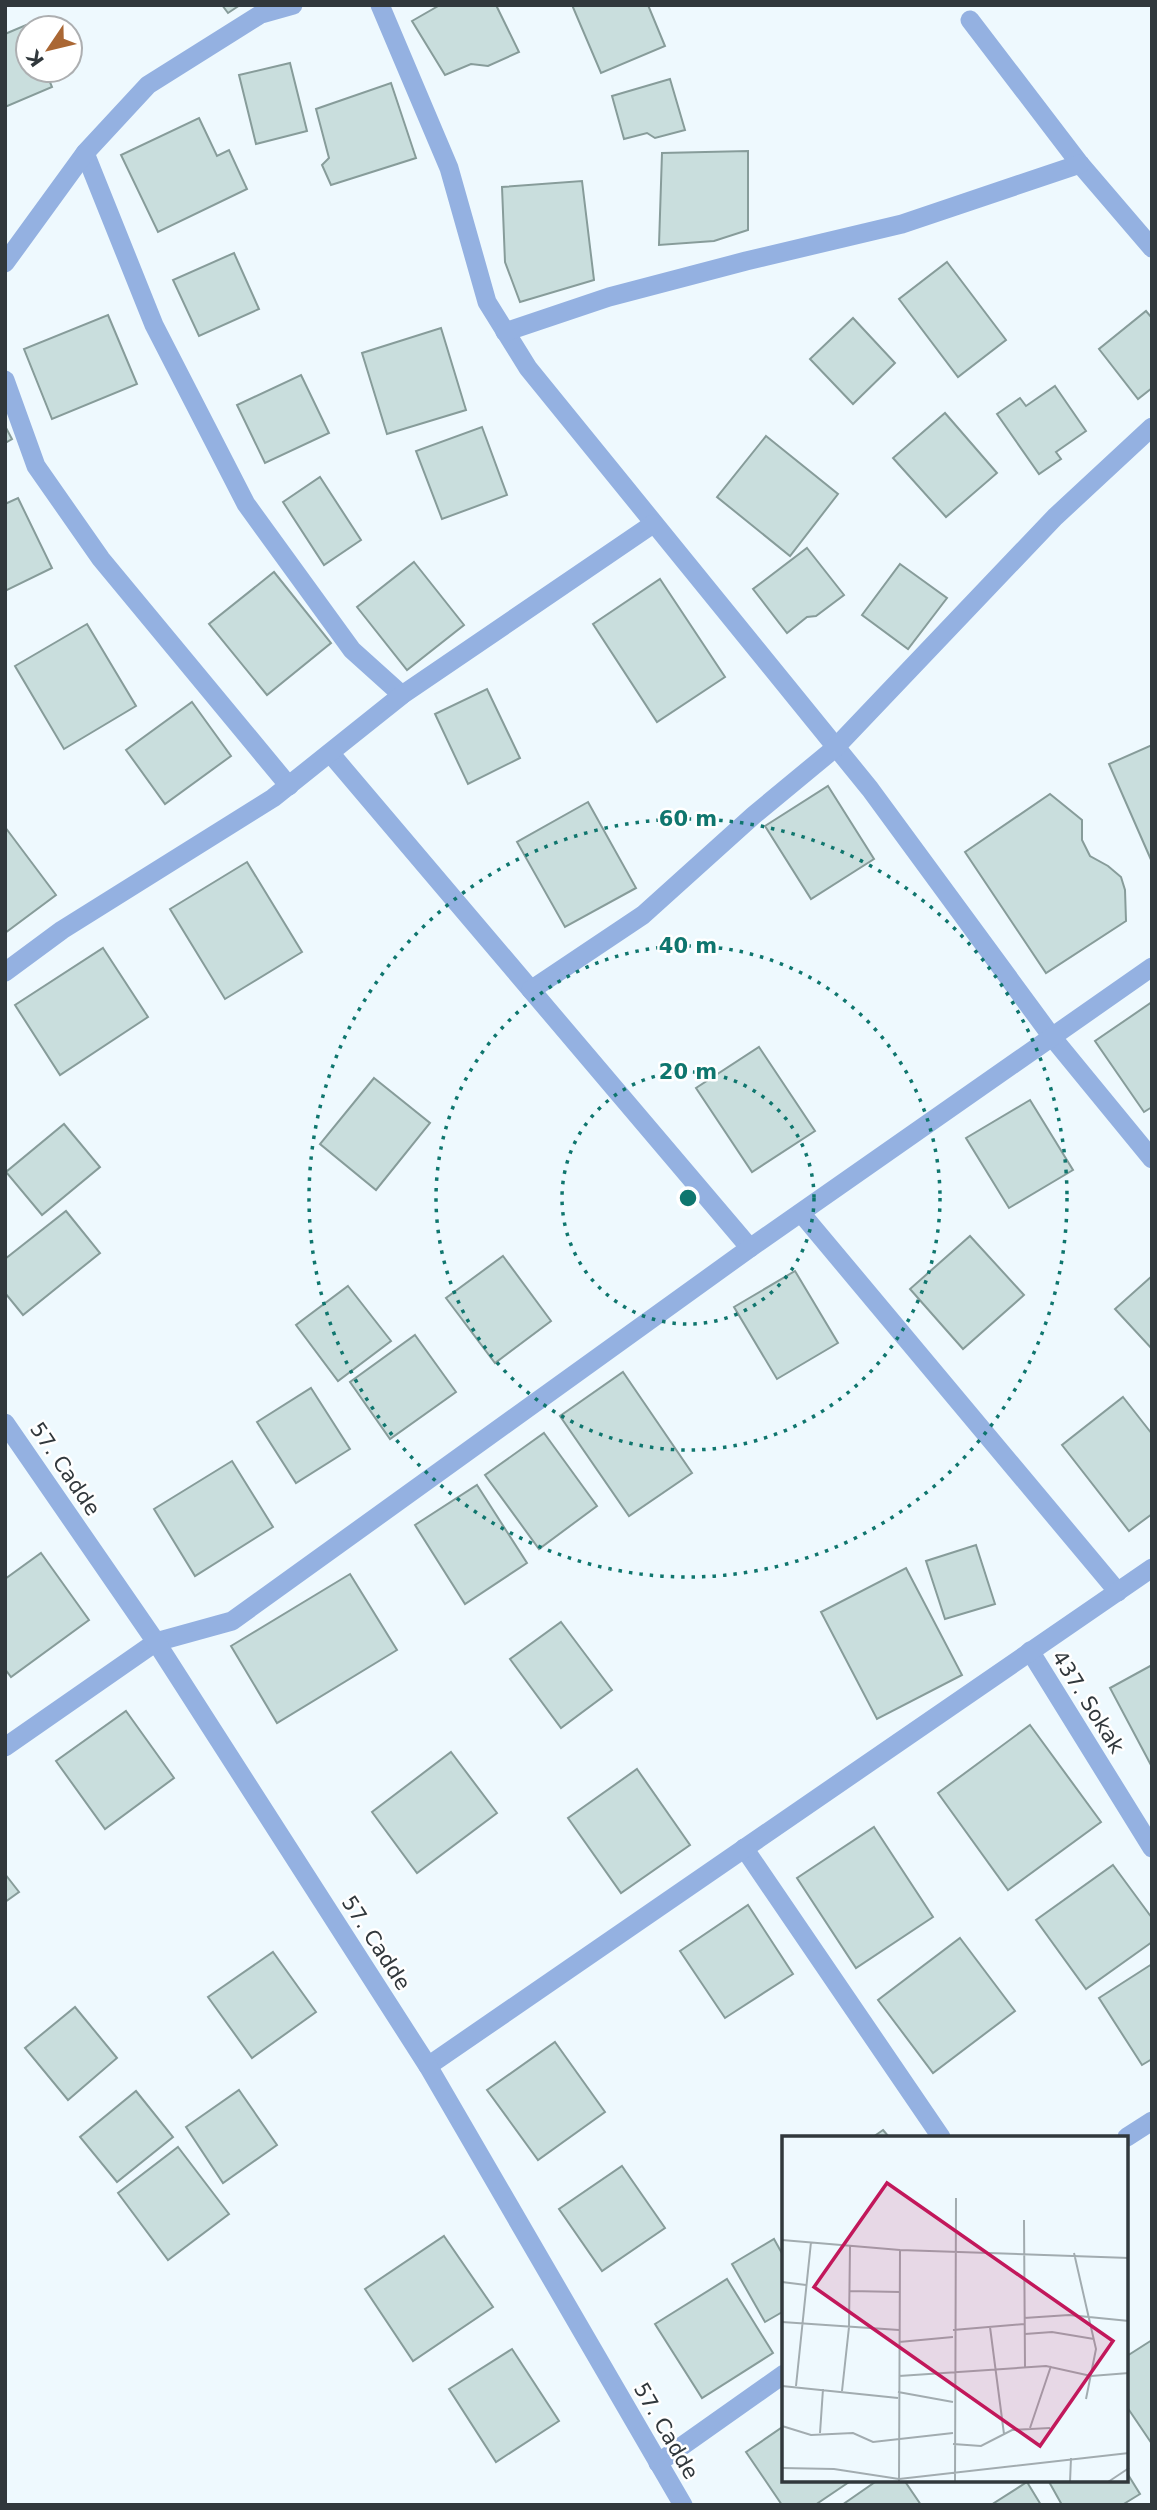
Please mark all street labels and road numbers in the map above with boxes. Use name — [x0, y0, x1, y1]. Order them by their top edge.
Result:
street label: 57. Cadde — [25, 1418, 105, 1520]
street label: 437. Sokak — [1047, 1646, 1129, 1758]
street label: 57. Cadde — [337, 1892, 415, 1994]
street label: 57. Cadde — [629, 2379, 703, 2483]

